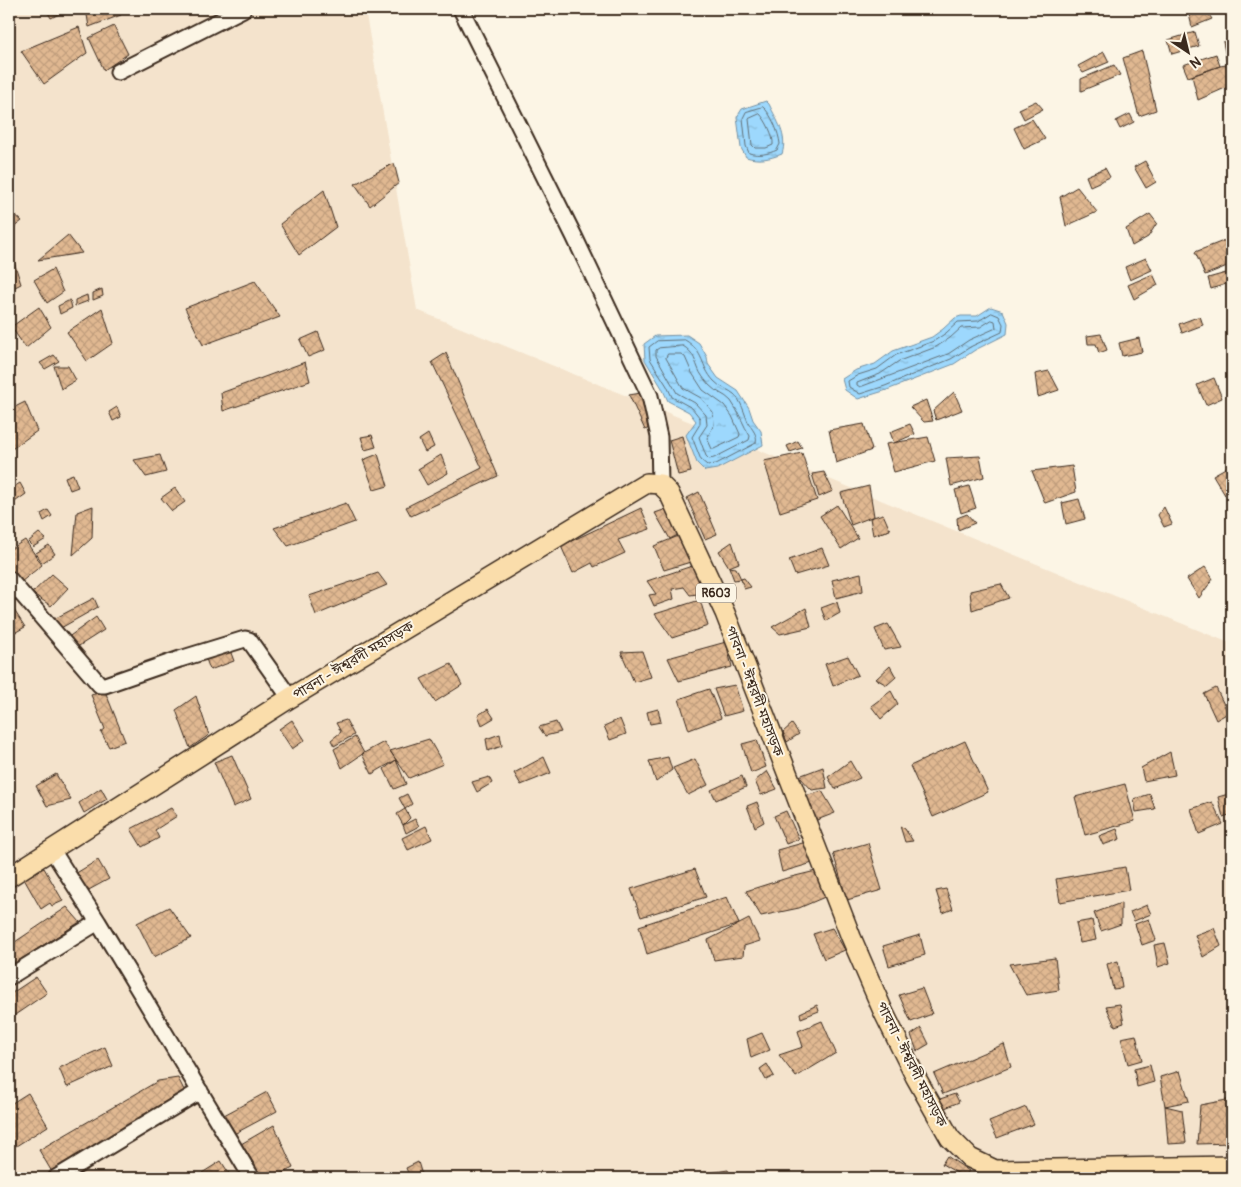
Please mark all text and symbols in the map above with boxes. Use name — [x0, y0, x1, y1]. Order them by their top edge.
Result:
north arrow — [1164, 28, 1214, 78]
text: N — [1186, 53, 1204, 72]
road number: R603 — [696, 584, 736, 602]
street label: পাবনা - ঈশ্বরদী মহাসড়ক — [290, 617, 417, 703]
street label: পাবনা - ঈশ্বরদী মহাসড়ক — [722, 624, 787, 759]
street label: পাবনা - ঈশ্বরদী মহাসড়ক — [873, 999, 951, 1130]

